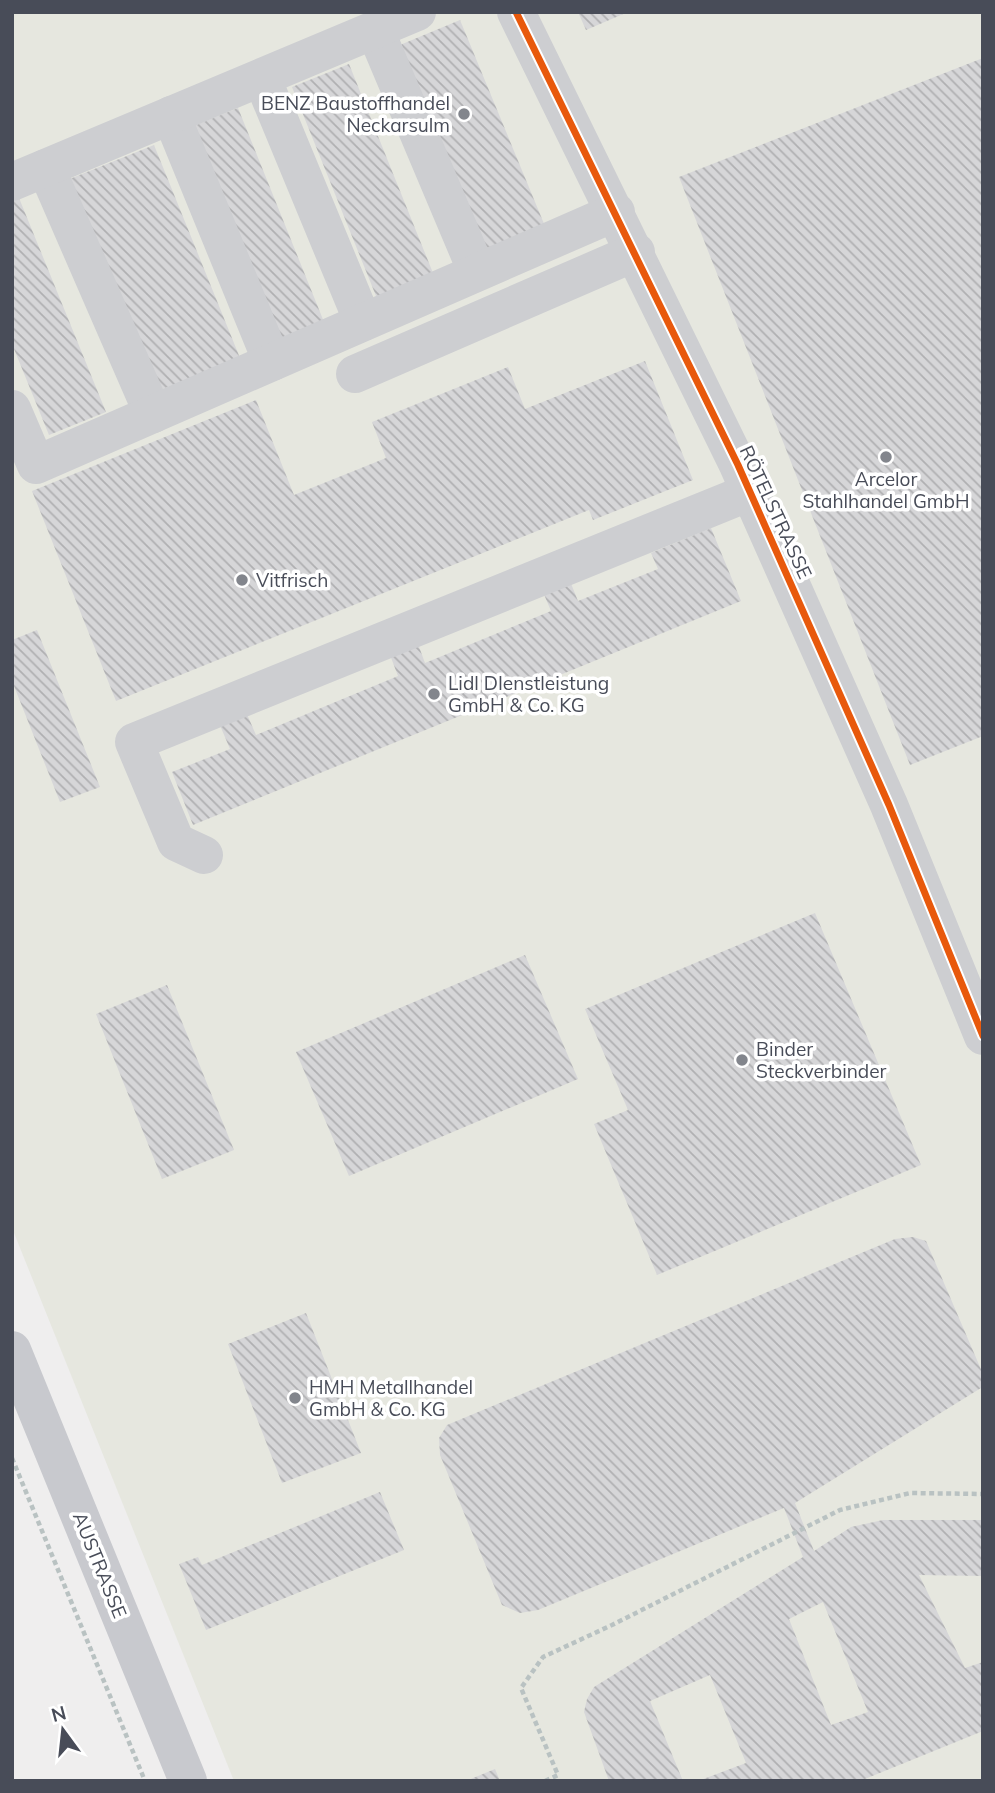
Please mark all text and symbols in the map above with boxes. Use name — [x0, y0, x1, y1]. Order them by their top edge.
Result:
place label: BENZ Baustoffhandel Neckarsulm — [261, 91, 450, 137]
marker: BENZ Baustoffhandel Neckarsulm — [456, 106, 472, 122]
street label: RÖTELSTRASSE — [735, 442, 817, 582]
marker: Arcelor Stahlhandel GmbH — [878, 449, 894, 465]
place label: Arcelor Stahlhandel GmbH — [803, 467, 969, 513]
place label: Vitfrisch — [256, 568, 328, 592]
marker: Vitfrisch — [234, 572, 250, 588]
place label: Lidl DIenstleistung GmbH & Co. KG — [448, 671, 609, 717]
marker: Lidl DIenstleistung GmbH & Co. KG — [426, 686, 442, 702]
place label: Binder Steckverbinder — [756, 1037, 887, 1083]
marker: Binder Steckverbinder — [734, 1052, 750, 1068]
place label: HMH Metallhandel GmbH & Co. KG — [309, 1375, 473, 1421]
marker: HMH Metallhandel GmbH & Co. KG — [287, 1390, 303, 1406]
street label: AUSTRASSE — [68, 1508, 132, 1622]
north arrow — [28, 1695, 98, 1765]
text: N — [49, 1700, 69, 1727]

